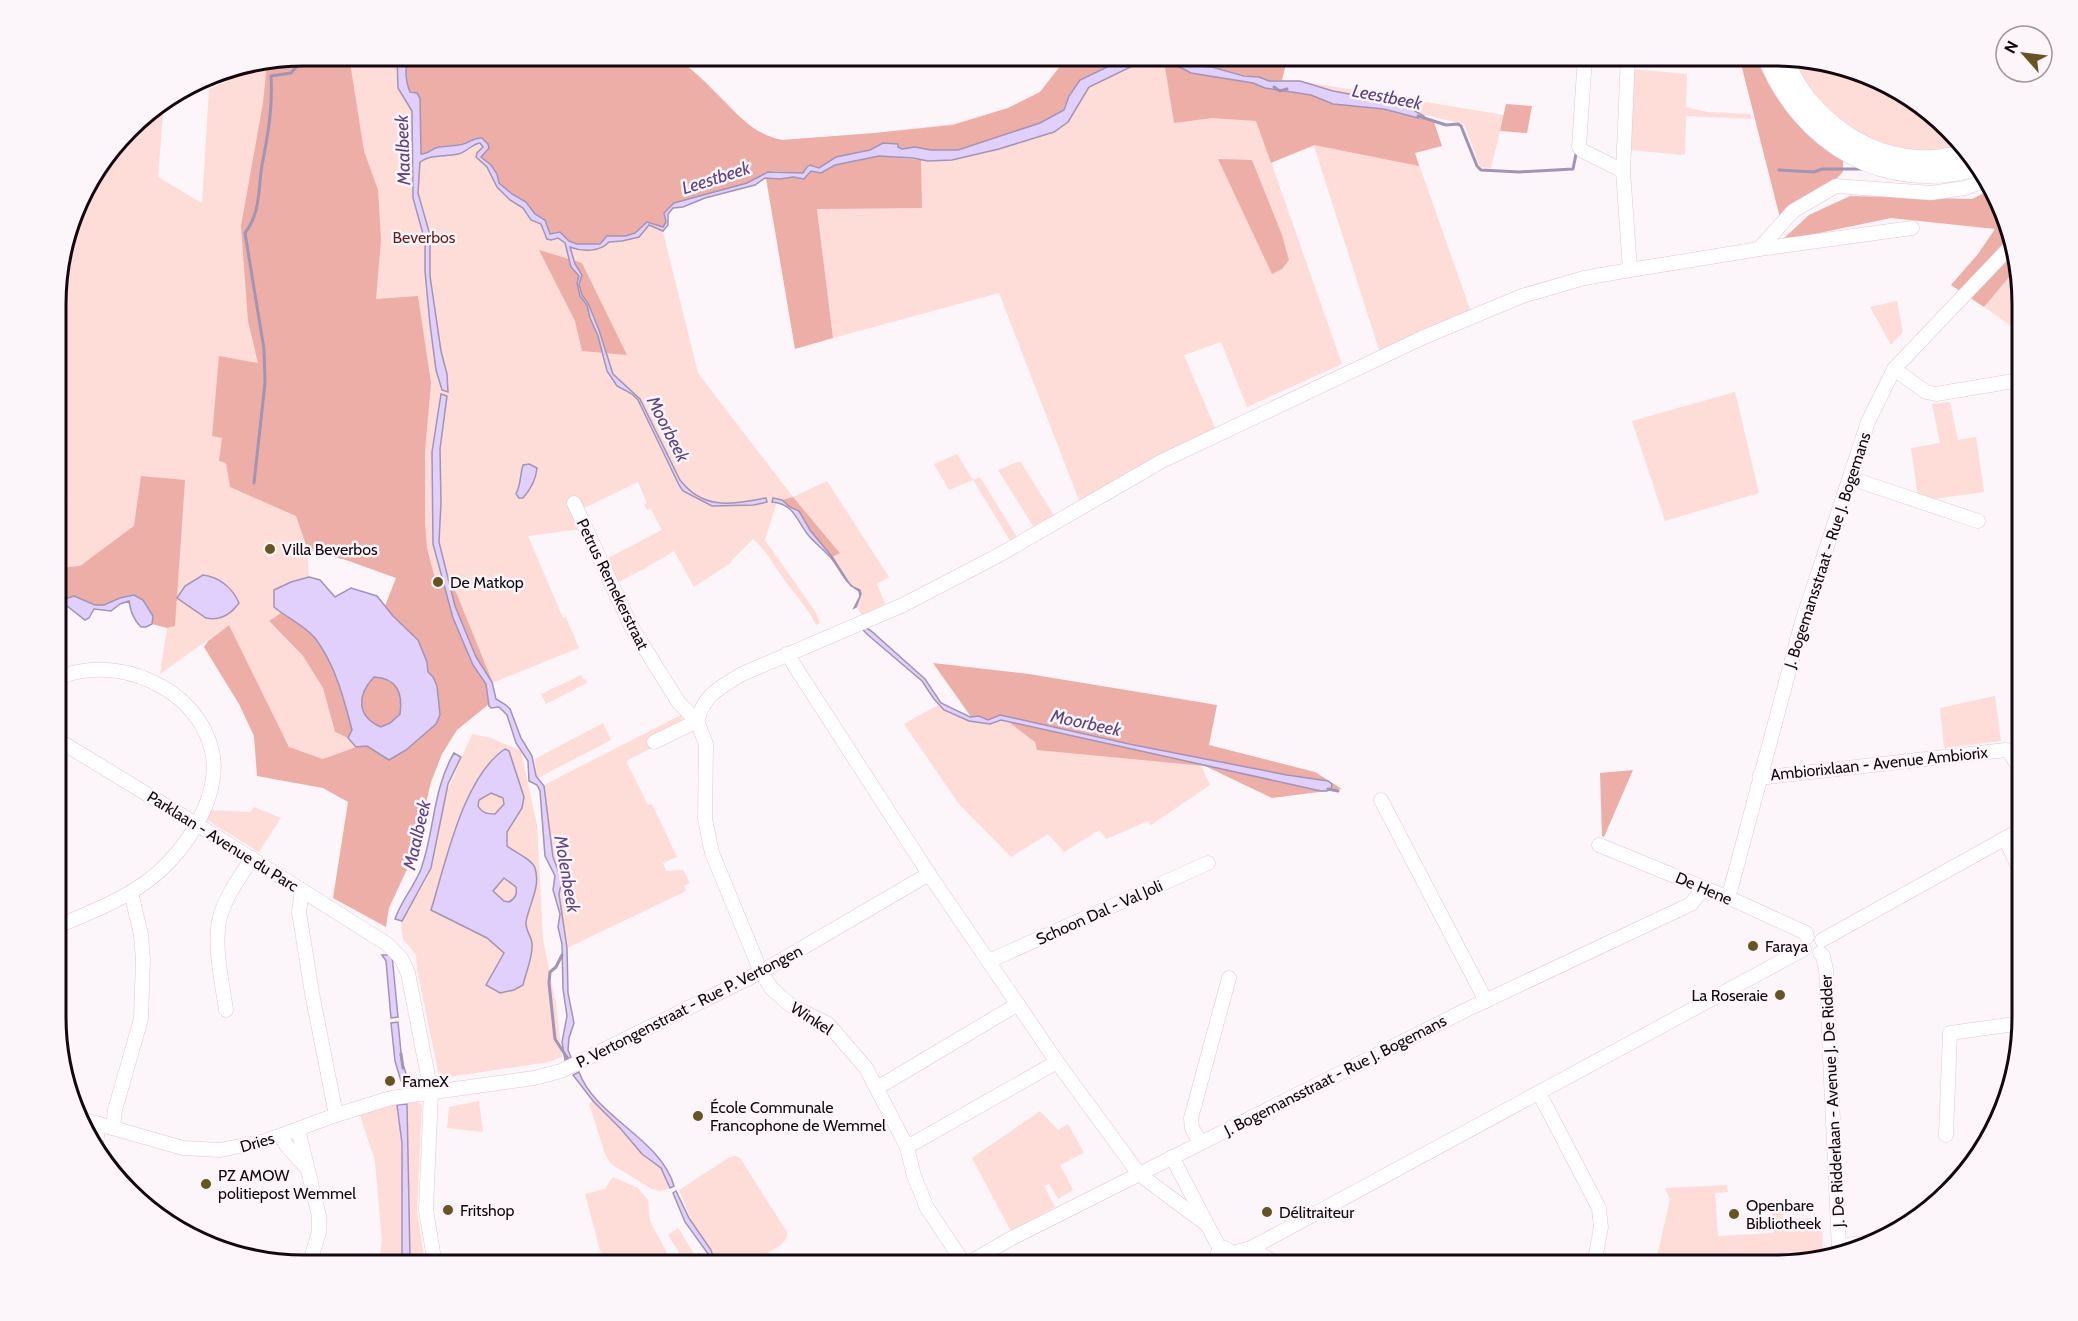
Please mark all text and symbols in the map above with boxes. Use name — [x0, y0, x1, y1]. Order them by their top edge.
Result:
north arrow — [1994, 24, 2054, 84]
text: N — [2000, 38, 2022, 57]
water label: Leestbeek — [1350, 79, 1425, 115]
water label: Maalbeek — [391, 113, 415, 187]
water label: Leestbeek — [679, 156, 754, 199]
park label: Beverbos — [393, 228, 456, 247]
water label: Moorbeek — [642, 392, 694, 467]
street label: J. Bogemansstraat - Rue J. Bogemans — [1780, 430, 1875, 671]
street label: Petrus Remekerstraat — [573, 516, 653, 653]
place label: Villa Beverbos — [282, 540, 378, 559]
marker: Villa Beverbos — [263, 542, 277, 556]
place label: De Matkop — [450, 573, 524, 592]
marker: De Matkop — [431, 575, 445, 589]
water label: Moorbeek — [1048, 705, 1124, 741]
street label: Ambiorixlaan - Avenue Ambiorix — [1769, 743, 1989, 784]
street label: Parklaan - Avenue du Parc — [144, 787, 302, 896]
water label: Maalbeek — [398, 797, 436, 873]
water label: Molenbeek — [549, 833, 585, 915]
street label: De Hene — [1673, 868, 1735, 909]
street label: Schoon Dal - Val Joli — [1033, 876, 1165, 949]
place label: Faraya — [1765, 937, 1808, 956]
marker: Faraya — [1746, 939, 1760, 953]
street label: P. Vertongenstraat - Rue P. Vertongen — [573, 941, 805, 1072]
street label: J. De Ridderlaan - Avenue J. De Ridder — [1816, 973, 1849, 1229]
place label: La Roseraie — [1692, 986, 1768, 1005]
marker: La Roseraie — [1773, 988, 1787, 1002]
street label: Winkel — [787, 998, 836, 1039]
street label: J. Bogemansstraat - Rue J. Bogemans — [1220, 1011, 1450, 1140]
place label: FameX — [402, 1072, 449, 1091]
marker: FameX — [383, 1074, 397, 1088]
place label: École Communale Francophone de Wemmel — [710, 1098, 886, 1135]
marker: École Communale Francophone de Wemmel — [691, 1109, 705, 1123]
street label: Dries — [238, 1128, 277, 1156]
place label: PZ AMOW politiepost Wemmel — [218, 1166, 356, 1203]
marker: PZ AMOW politiepost Wemmel — [199, 1177, 213, 1191]
place label: Openbare Bibliotheek — [1746, 1196, 1822, 1233]
place label: Fritshop — [460, 1201, 515, 1220]
marker: Fritshop — [441, 1203, 455, 1217]
place label: Délitraiteur — [1279, 1203, 1355, 1222]
marker: Délitraiteur — [1260, 1205, 1274, 1219]
marker: Openbare Bibliotheek — [1727, 1207, 1741, 1221]

